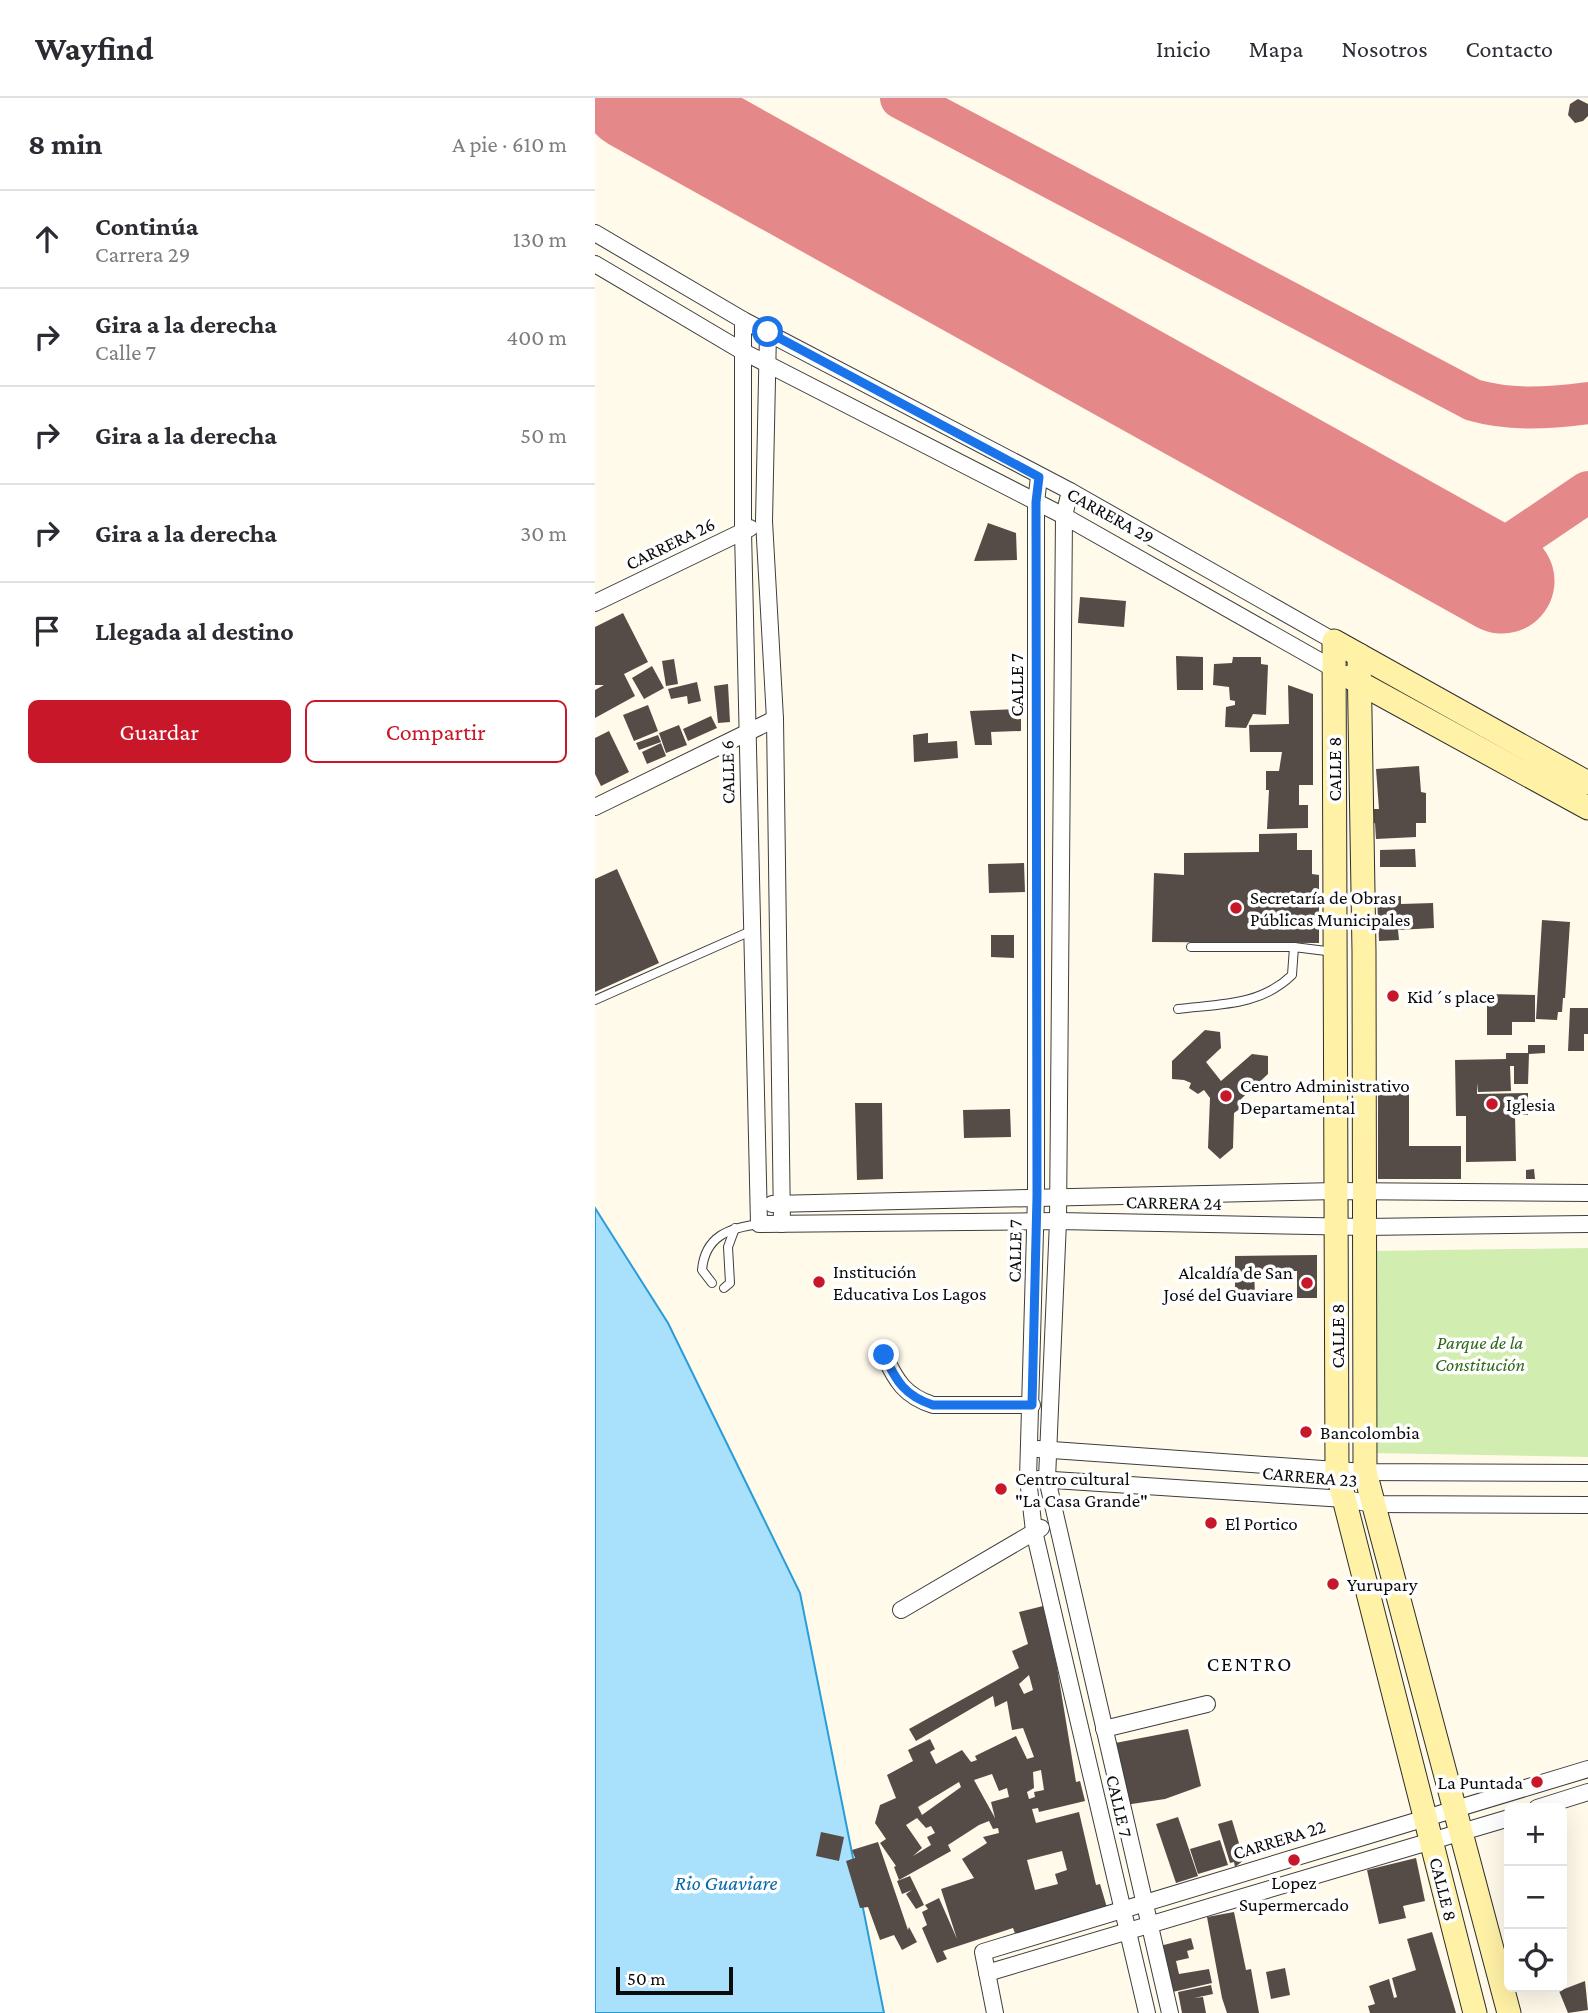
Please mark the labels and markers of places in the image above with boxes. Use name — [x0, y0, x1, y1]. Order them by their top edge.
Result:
place label: Secretaría de Obras Públicas Municipales — [1250, 887, 1410, 930]
marker: Secretaría de Obras Públicas Municipales — [1228, 900, 1244, 916]
place label: Kid´s place — [1407, 986, 1495, 1007]
marker: Kid´s place — [1385, 988, 1401, 1004]
place label: Centro Administrativo Departamental — [1240, 1075, 1410, 1118]
marker: Centro Administrativo Departamental — [1218, 1088, 1234, 1104]
place label: Iglesia — [1506, 1094, 1556, 1115]
marker: Iglesia — [1484, 1096, 1500, 1112]
place label: Institución Educativa Los Lagos — [833, 1261, 987, 1304]
place label: Alcaldía de San José del Guaviare — [1162, 1262, 1293, 1305]
marker: Institución Educativa Los Lagos — [811, 1274, 827, 1290]
marker: Alcaldía de San José del Guaviare — [1299, 1275, 1315, 1291]
place label: Bancolombia — [1320, 1422, 1420, 1443]
marker: Bancolombia — [1298, 1424, 1314, 1440]
place label: Centro cultural "La Casa Grande" — [1015, 1468, 1148, 1511]
marker: Centro cultural "La Casa Grande" — [993, 1481, 1009, 1497]
place label: El Portico — [1225, 1513, 1298, 1534]
marker: El Portico — [1203, 1515, 1219, 1531]
place label: Yurupary — [1347, 1574, 1418, 1595]
marker: Yurupary — [1325, 1576, 1341, 1592]
place label: La Puntada — [1438, 1772, 1523, 1793]
marker: La Puntada — [1529, 1774, 1545, 1790]
marker: Lopez Supermercado — [1286, 1852, 1302, 1868]
place label: Lopez Supermercado — [1239, 1872, 1349, 1915]

